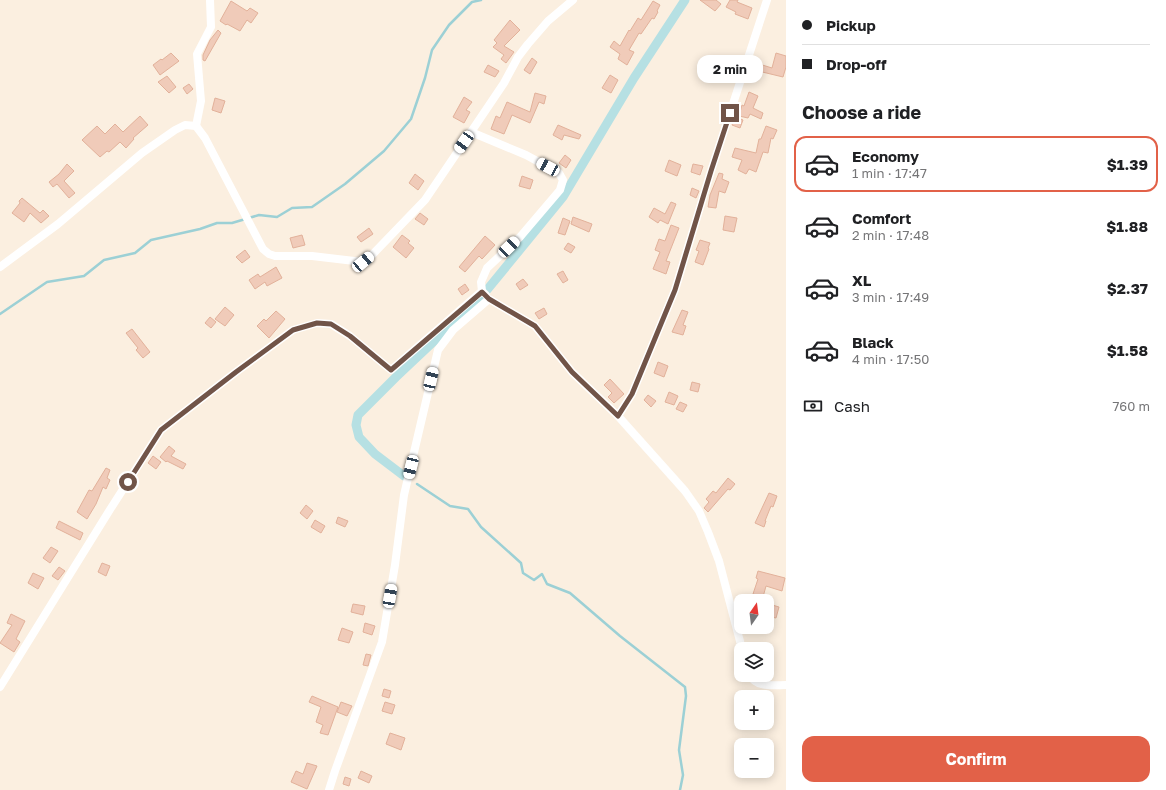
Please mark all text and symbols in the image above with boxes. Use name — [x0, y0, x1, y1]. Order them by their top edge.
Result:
text: Pickup — [826, 16, 876, 34]
callout: 2 min — [697, 55, 763, 83]
text: Drop-off — [826, 55, 886, 73]
text: 2 min — [713, 61, 747, 77]
text: Choose a ride — [802, 101, 921, 123]
route end — [721, 104, 739, 122]
car — [452, 129, 476, 155]
icon: car — [804, 146, 840, 182]
text: Economy — [852, 147, 919, 165]
text: $1.39 — [1107, 155, 1148, 173]
car — [535, 156, 561, 178]
text: 1 min · 17:47 — [852, 165, 927, 181]
icon: car — [804, 208, 840, 244]
text: Comfort — [852, 209, 911, 227]
text: $1.88 — [1106, 217, 1148, 235]
text: 2 min · 17:48 — [852, 227, 929, 243]
car — [496, 234, 522, 260]
car — [350, 250, 376, 274]
icon: car — [804, 270, 840, 306]
text: XL — [852, 271, 871, 289]
text: $2.37 — [1107, 279, 1148, 297]
text: 3 min · 17:49 — [852, 289, 929, 305]
icon: car — [804, 332, 840, 368]
text: Black — [852, 333, 894, 351]
text: $1.58 — [1107, 341, 1148, 359]
text: 4 min · 17:50 — [852, 351, 929, 367]
car — [422, 366, 440, 392]
icon: cash — [802, 395, 824, 417]
text: Cash — [834, 397, 870, 415]
text: 760 m — [1112, 398, 1150, 414]
car — [402, 454, 420, 480]
route start — [119, 473, 137, 491]
car — [382, 583, 398, 609]
north arrow — [734, 594, 774, 634]
map controls — [734, 594, 774, 778]
button: layers — [734, 642, 774, 682]
button: + — [734, 690, 774, 730]
button: Confirm — [802, 736, 1150, 782]
button: − — [734, 738, 774, 778]

